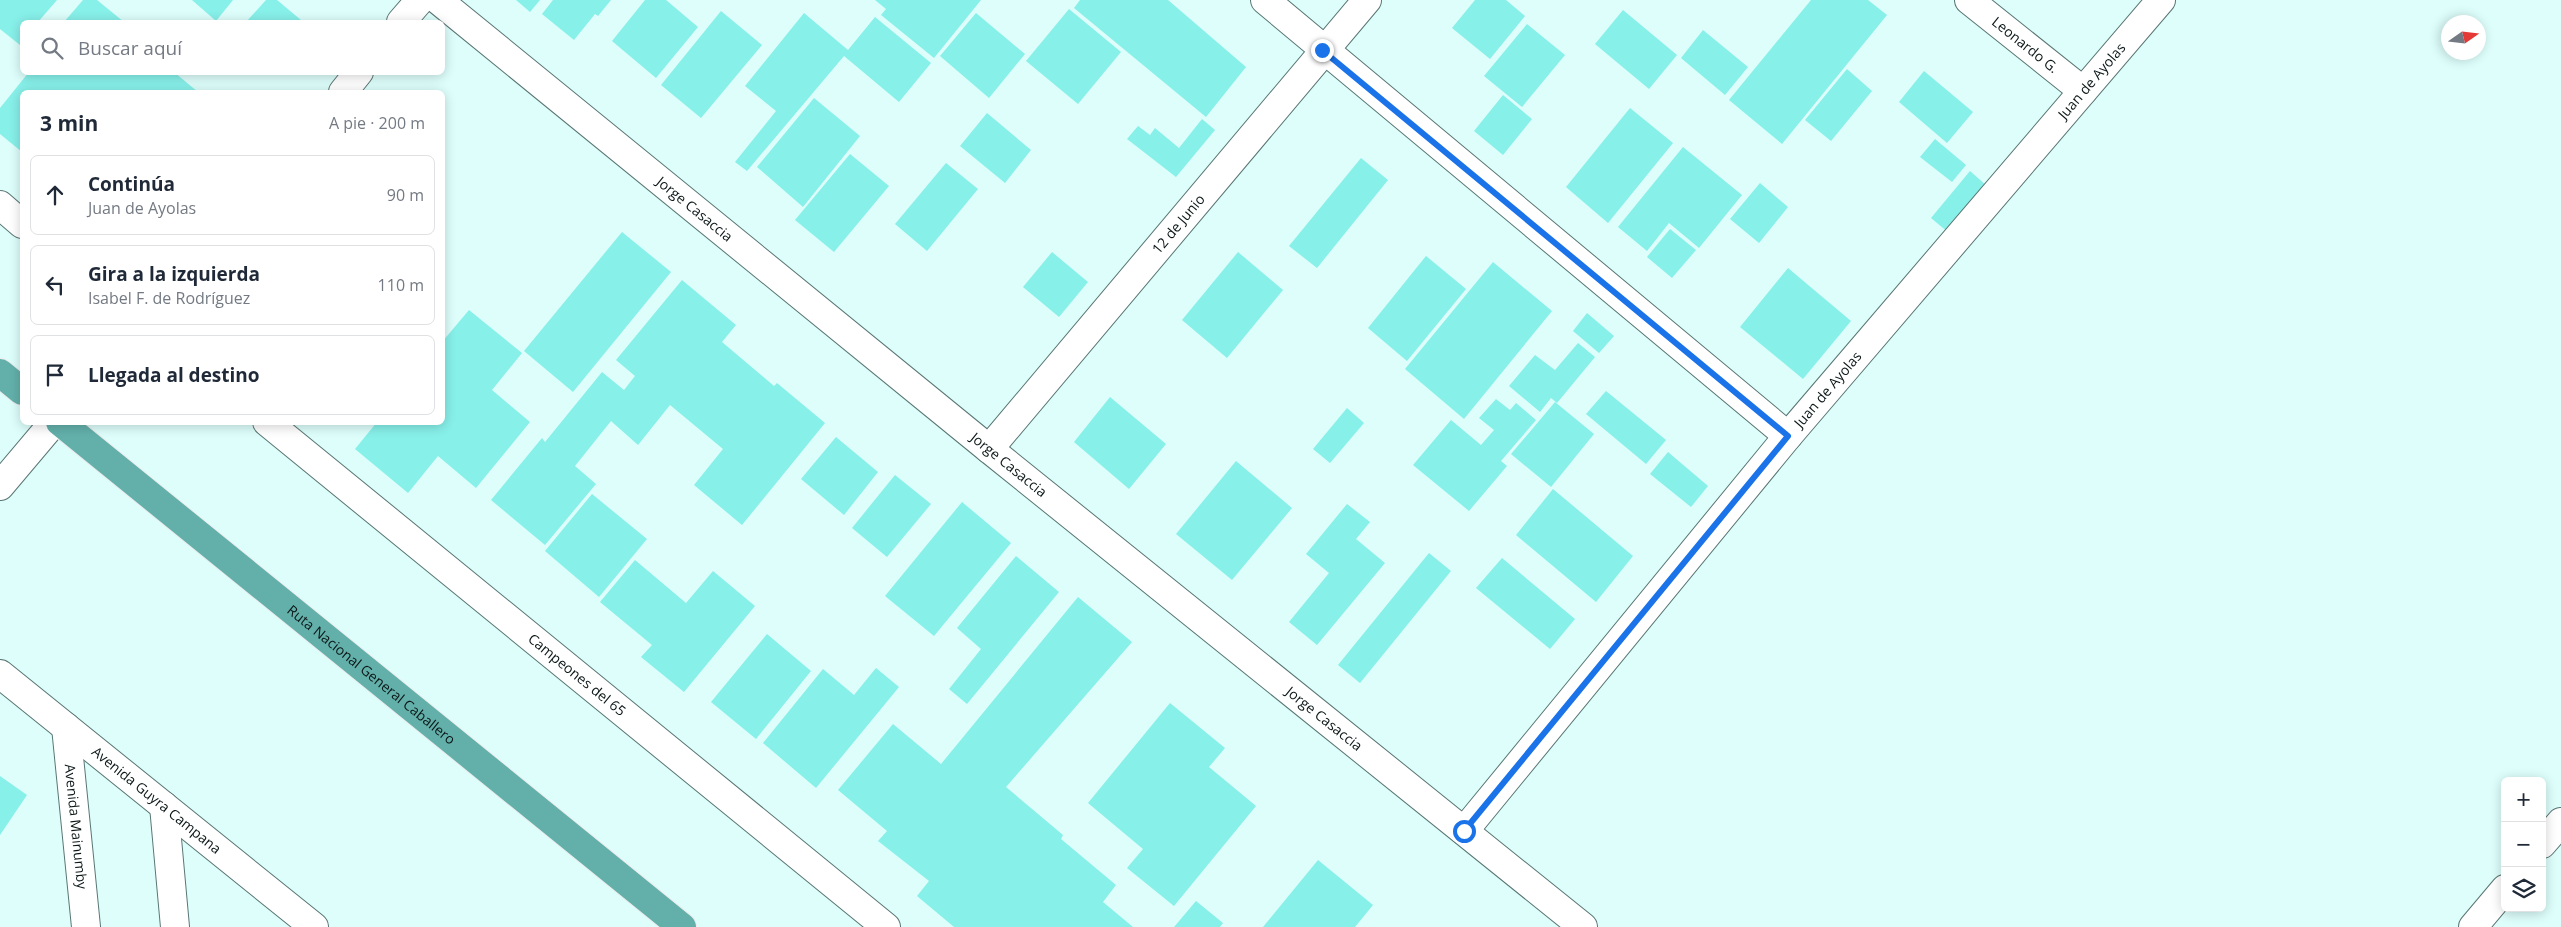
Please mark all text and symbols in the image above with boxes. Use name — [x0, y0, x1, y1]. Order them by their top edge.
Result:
street label: Leonardo G. — [1988, 12, 2063, 77]
north arrow — [2441, 15, 2486, 60]
search box — [20, 20, 445, 75]
icon: search — [38, 34, 66, 62]
text: Buscar aquí — [78, 35, 182, 61]
street label: Juan de Ayolas — [2052, 38, 2130, 124]
route end — [1311, 39, 1334, 62]
text: 3 min — [40, 109, 98, 137]
text: A pie · 200 m — [329, 112, 425, 134]
text: Continúa — [88, 171, 175, 197]
street label: Jorge Casaccia — [651, 171, 737, 245]
icon: ahead — [41, 181, 69, 209]
text: 90 m — [387, 184, 424, 206]
street label: 12 de Junio — [1147, 190, 1209, 258]
text: Juan de Ayolas — [88, 197, 196, 219]
text: Gira a la izquierda — [88, 261, 260, 287]
icon: left — [41, 271, 69, 299]
text: 110 m — [378, 274, 424, 296]
text: Isabel F. de Rodríguez — [88, 287, 250, 309]
street label: Juan de Ayolas — [1788, 347, 1866, 433]
icon: arrive — [41, 361, 69, 389]
text: Llegada al destino — [88, 362, 260, 388]
street label: Jorge Casaccia — [965, 427, 1051, 501]
street label: Ruta Nacional General Caballero — [284, 600, 460, 748]
street label: Campeones del 65 — [524, 629, 630, 720]
street label: Jorge Casaccia — [1281, 681, 1367, 755]
street label: Avenida Guyra Campana — [88, 742, 226, 858]
street label: Avenida Mainumby — [61, 763, 92, 891]
map controls — [2501, 777, 2546, 912]
button: + — [2501, 777, 2546, 822]
route start — [1453, 820, 1476, 843]
button: − — [2501, 822, 2546, 867]
button: layers — [2501, 867, 2546, 912]

